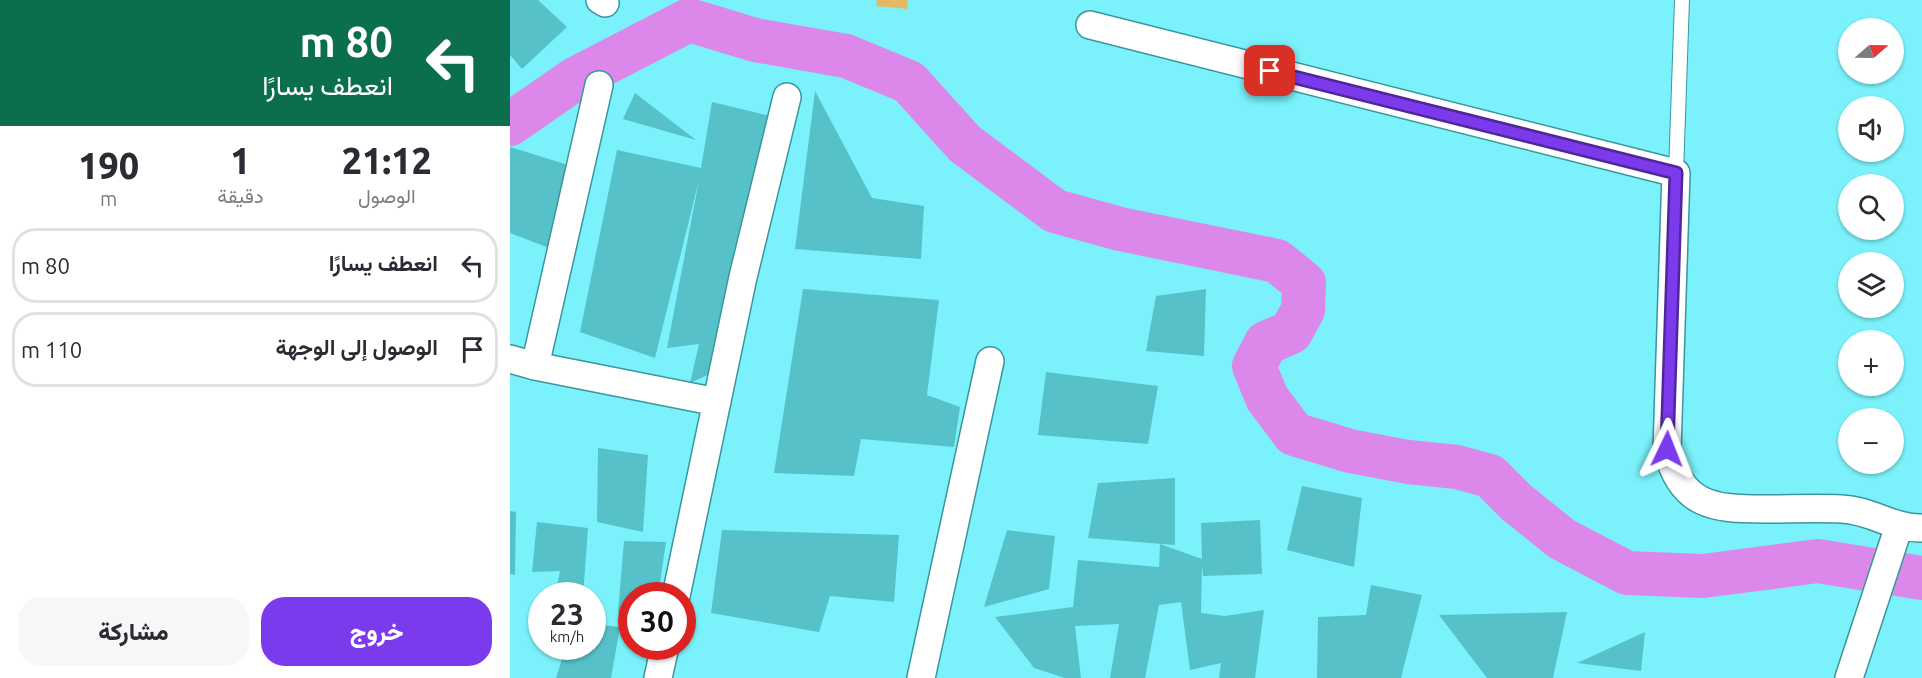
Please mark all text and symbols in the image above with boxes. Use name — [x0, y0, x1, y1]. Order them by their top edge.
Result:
text: 80 m — [299, 18, 393, 65]
north arrow — [1838, 18, 1904, 84]
map controls — [1838, 18, 1904, 474]
icon: left — [414, 24, 492, 102]
pin — [1244, 45, 1295, 96]
icon: arrive — [1253, 54, 1286, 87]
text: انعطف يسارًا — [262, 70, 393, 100]
button: sound — [1838, 96, 1904, 162]
text: 1 — [230, 140, 251, 181]
text: 21:12 — [342, 140, 432, 181]
text: 190 — [78, 145, 139, 186]
button: search — [1838, 174, 1904, 240]
text: دقيقة — [217, 184, 264, 207]
text: الوصول — [358, 184, 416, 207]
text: m — [100, 187, 117, 210]
icon: left — [456, 249, 489, 282]
text: انعطف يسارًا — [329, 250, 438, 275]
button: layers — [1838, 252, 1904, 318]
text: 80 m — [21, 253, 70, 278]
button: + — [1838, 330, 1904, 396]
icon: arrive — [456, 333, 489, 366]
text: الوصول إلى الوجهة — [275, 334, 438, 359]
text: 110 m — [21, 337, 82, 362]
button: − — [1838, 408, 1904, 474]
position arrow — [1635, 417, 1699, 481]
speed limit sign: 30 — [618, 582, 696, 660]
button: مشاركة — [18, 597, 249, 666]
button: خروج — [261, 597, 492, 666]
text: 23 — [550, 597, 584, 631]
text: km/h — [550, 628, 584, 645]

